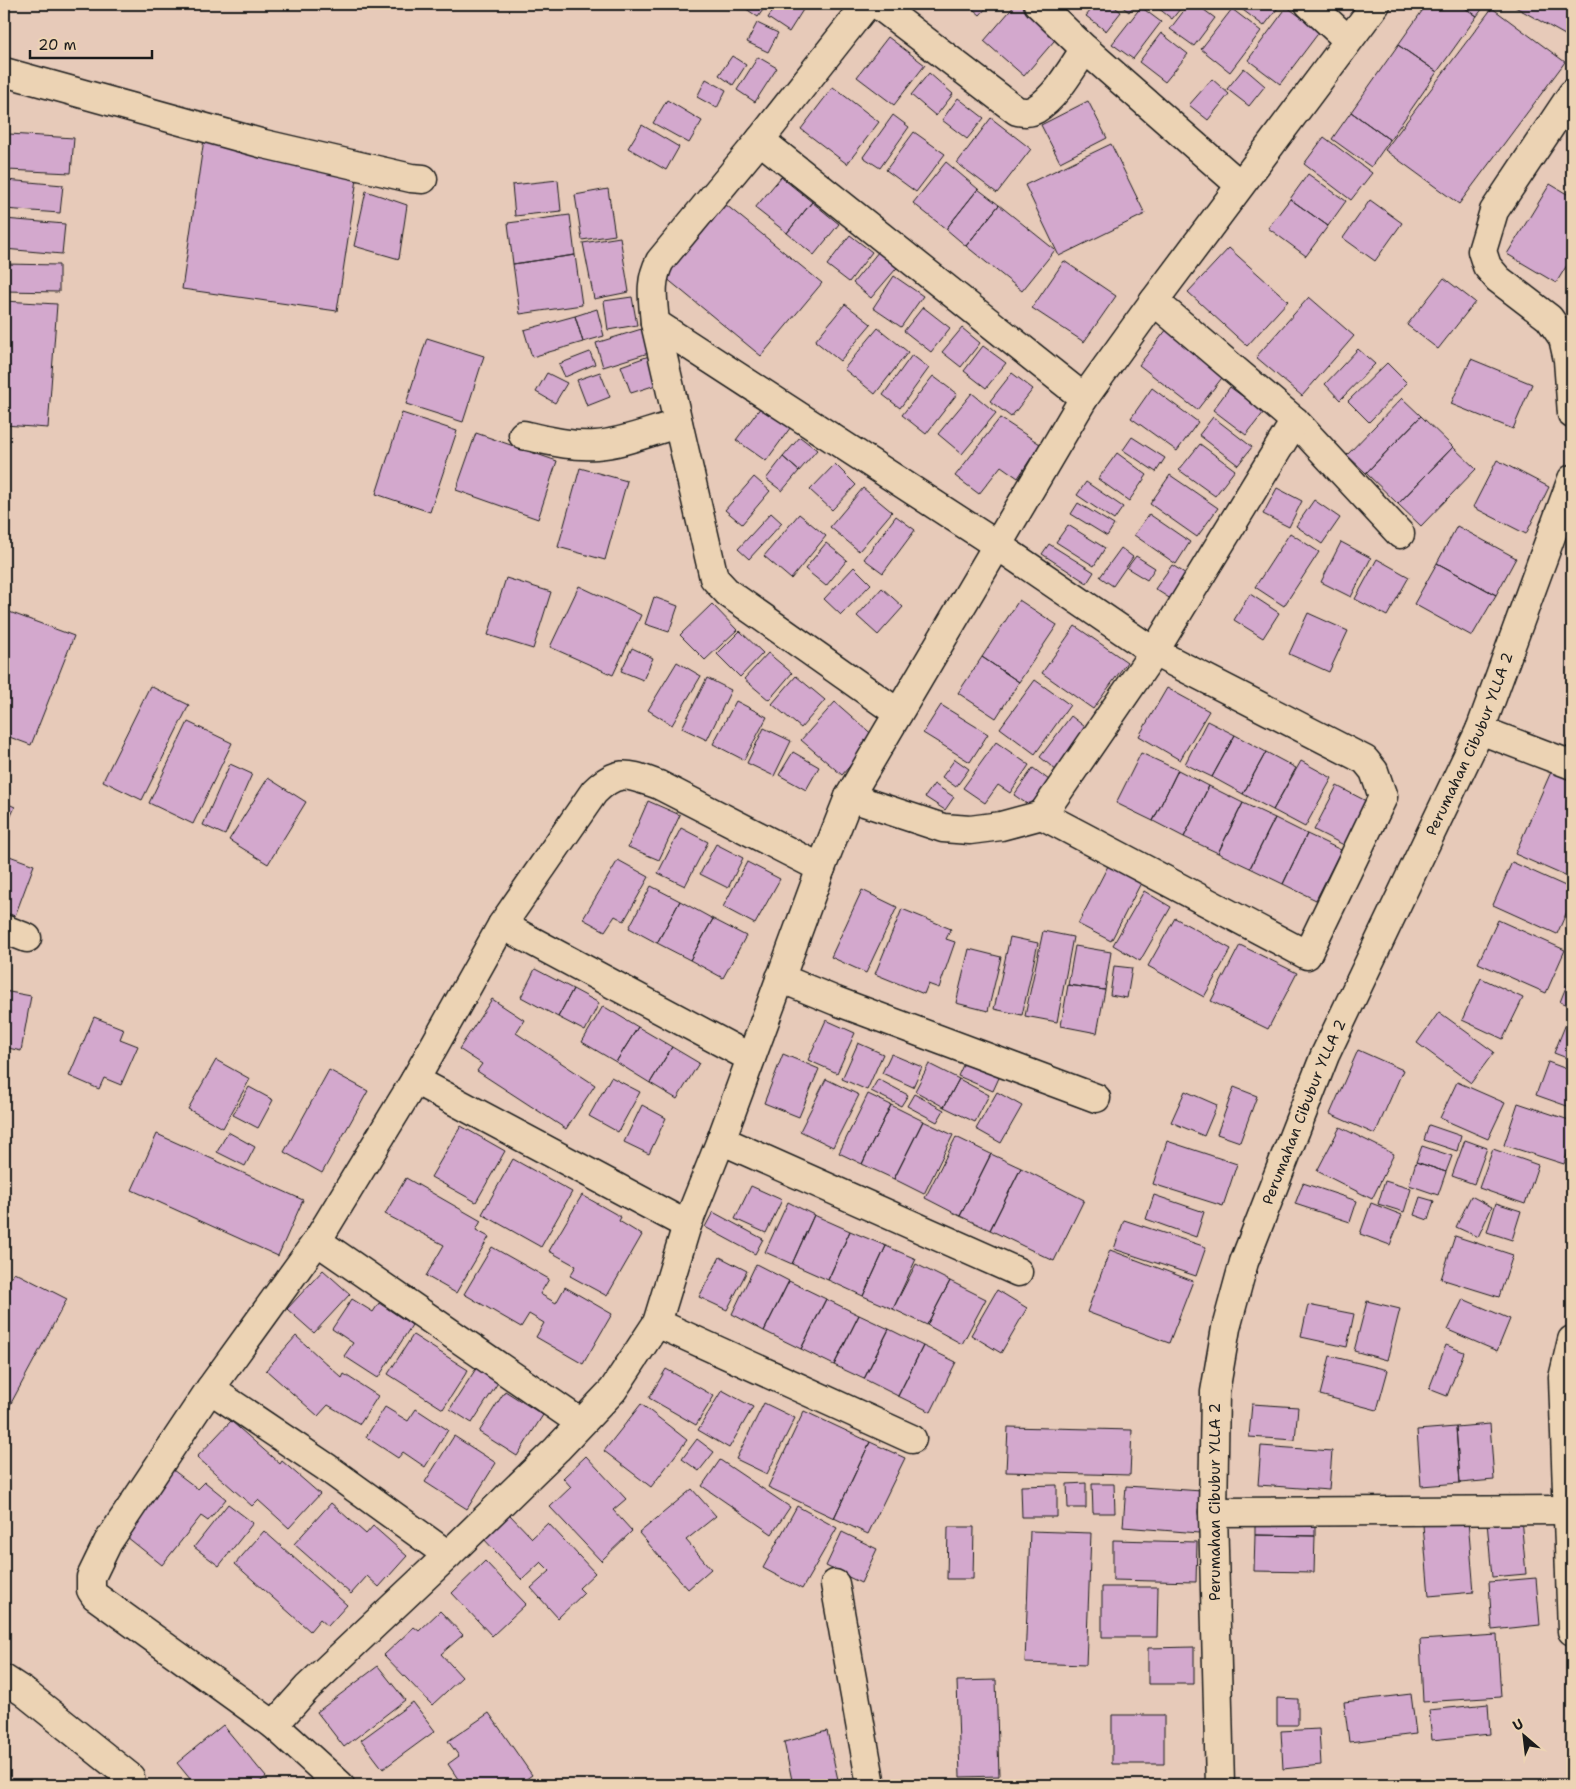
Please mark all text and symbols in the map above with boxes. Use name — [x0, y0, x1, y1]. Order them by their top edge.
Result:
scale bar — [30, 28, 152, 60]
text: 20 m — [38, 35, 77, 55]
street label: Perumahan Cibubur YLLA 2 — [1421, 649, 1518, 839]
street label: Perumahan Cibubur YLLA 2 — [1257, 1016, 1351, 1207]
street label: Perumahan Cibubur YLLA 2 — [1205, 1403, 1225, 1601]
north arrow — [1498, 1712, 1548, 1762]
text: U — [1509, 1714, 1526, 1735]

